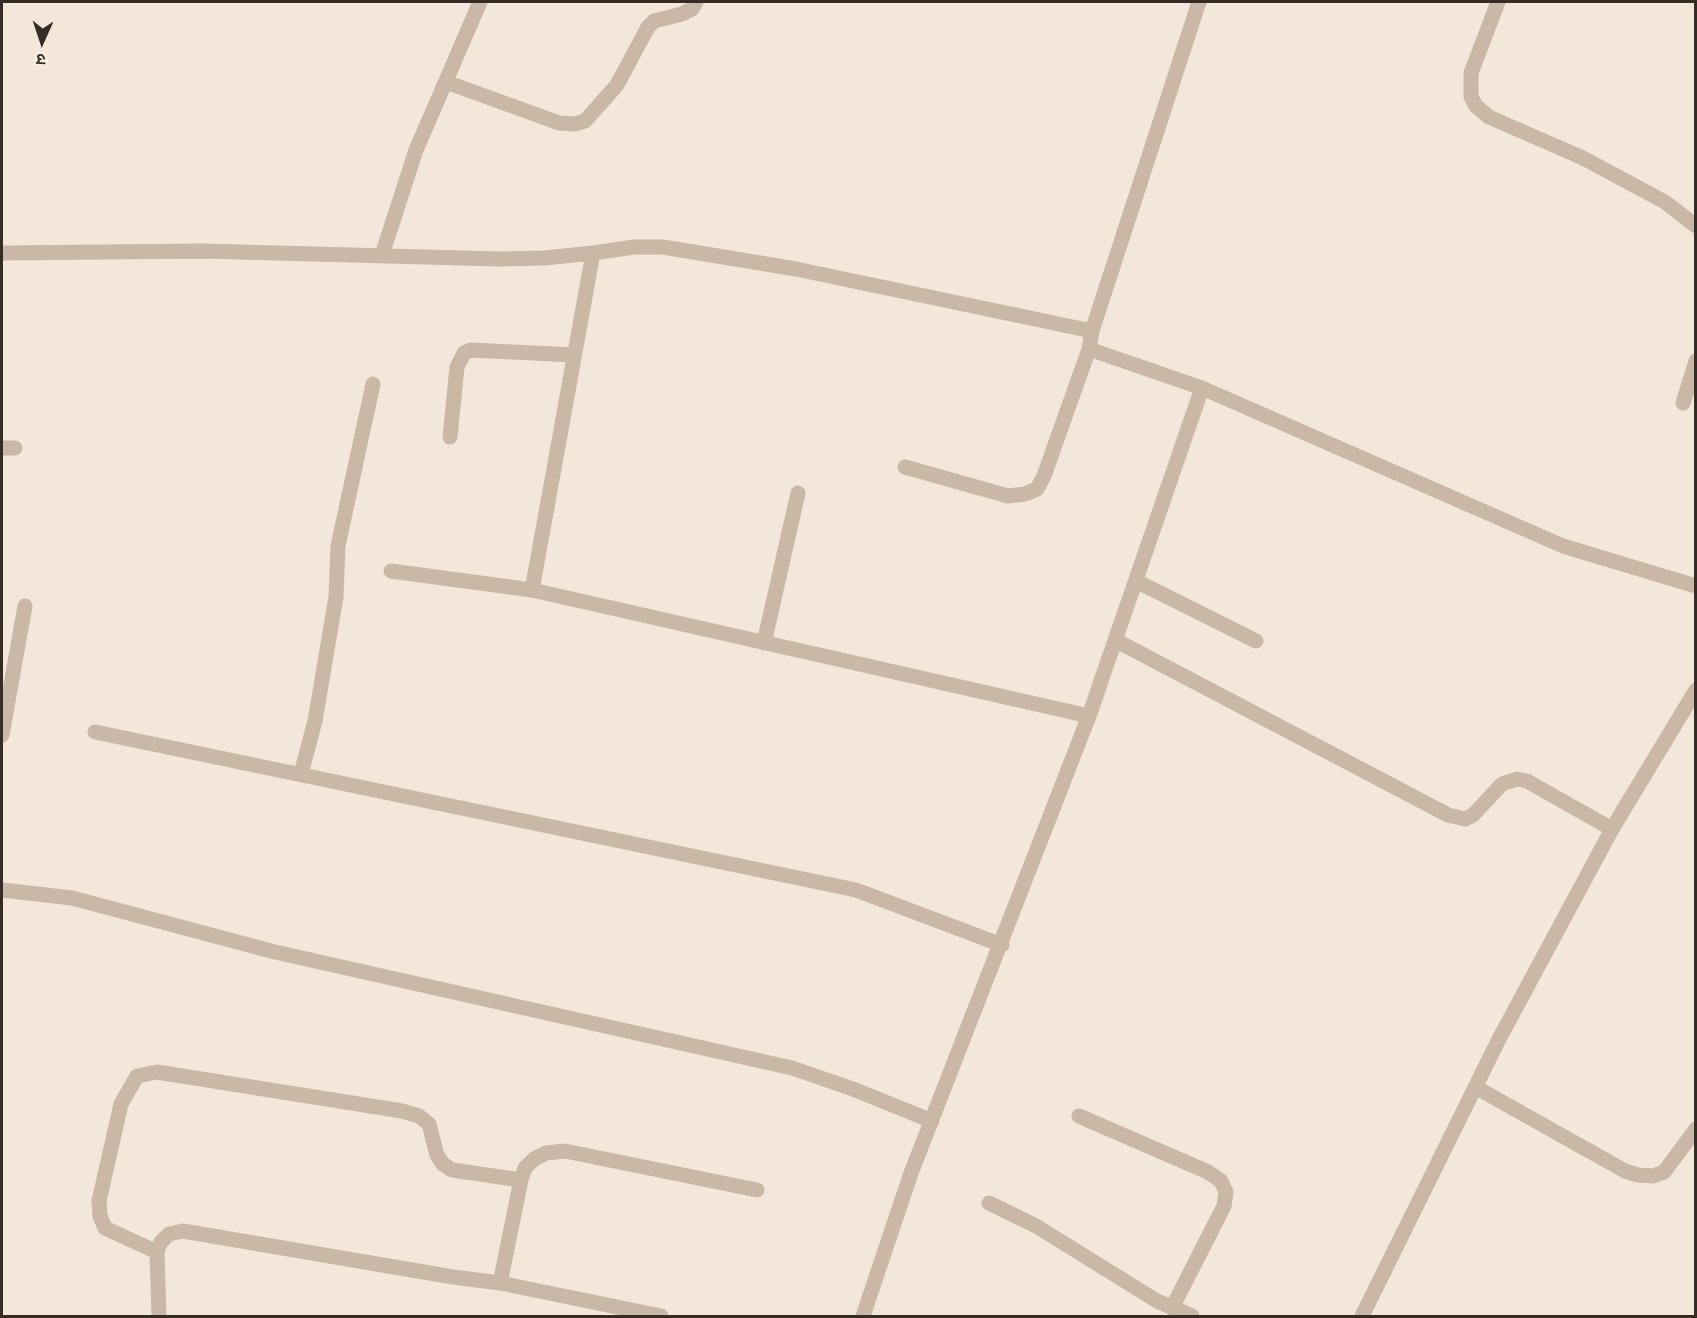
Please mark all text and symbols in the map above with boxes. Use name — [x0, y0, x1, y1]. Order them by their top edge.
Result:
north arrow — [12, 12, 72, 72]
text: उ — [36, 51, 46, 69]

